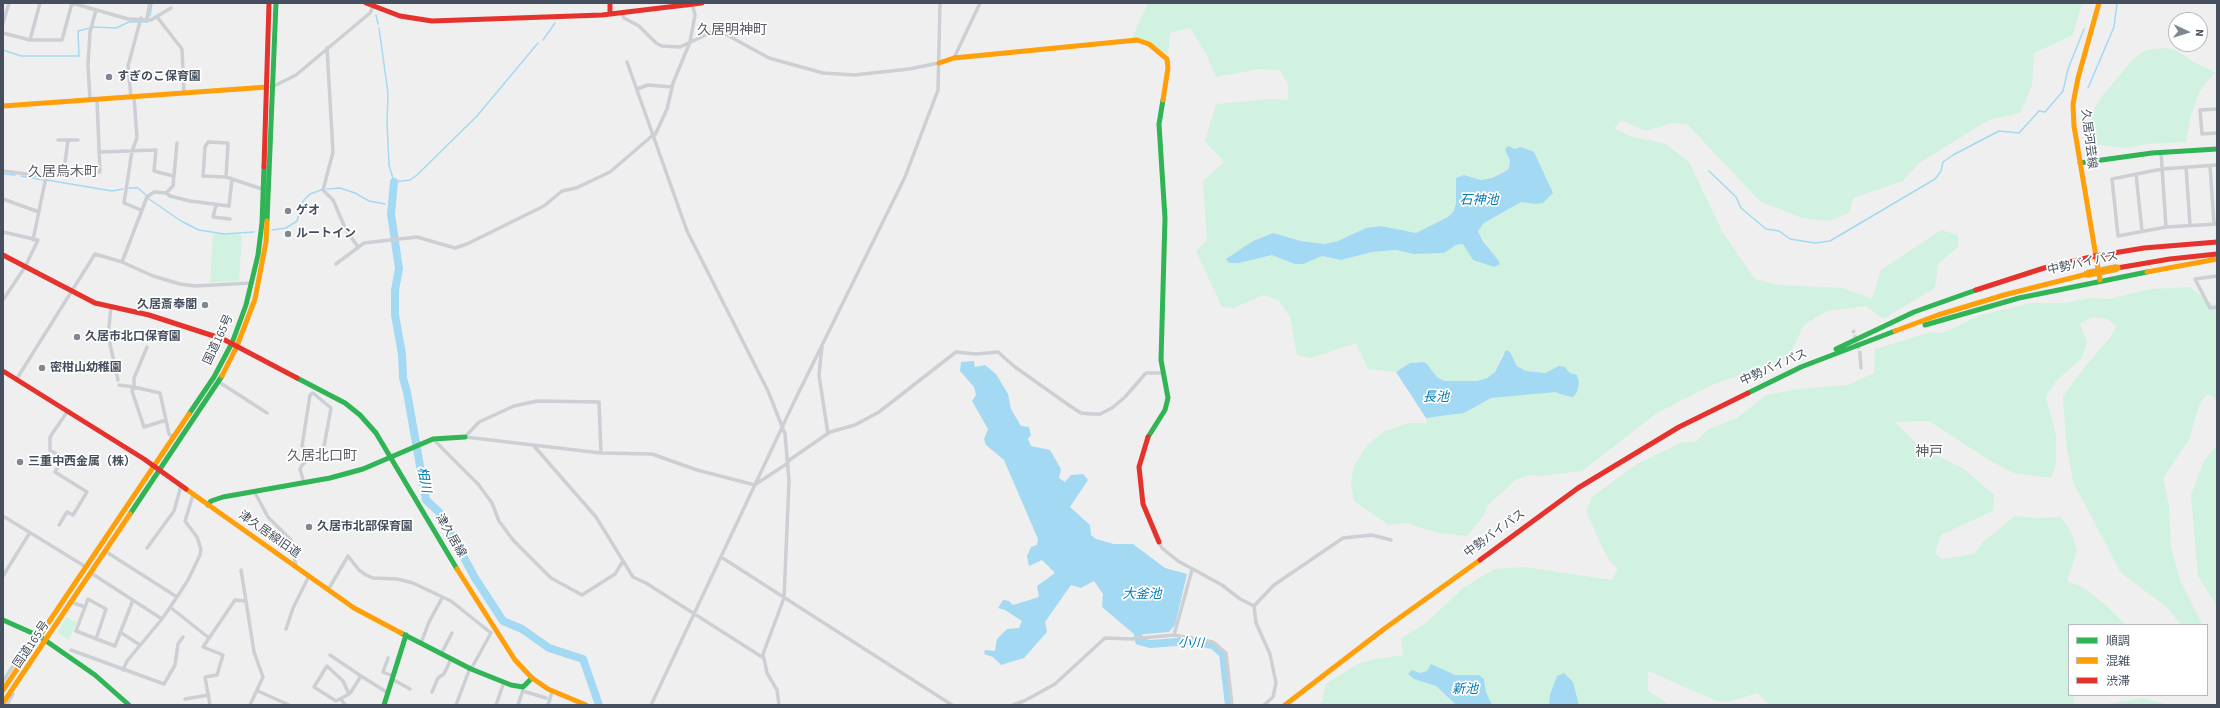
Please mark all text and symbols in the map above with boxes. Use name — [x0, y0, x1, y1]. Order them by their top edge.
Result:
north arrow — [2168, 12, 2208, 52]
district label: 久居明神町 — [697, 23, 767, 39]
text: N — [2192, 29, 2207, 37]
place label: すぎのこ保育園 — [117, 70, 201, 84]
marker: すぎのこ保育園 — [104, 72, 114, 82]
street label: 久居河芸線 — [2077, 108, 2099, 170]
district label: 久居烏木町 — [28, 165, 98, 181]
water label: 石神池 — [1460, 193, 1498, 209]
place label: ゲオ — [296, 204, 320, 218]
marker: ゲオ — [283, 206, 293, 216]
place label: ルートイン — [296, 227, 356, 241]
marker: ルートイン — [283, 229, 293, 239]
street label: 中勢バイパス — [2046, 249, 2120, 279]
place label: 久居斎奉閣 — [137, 298, 197, 312]
marker: 久居斎奉閣 — [200, 300, 210, 310]
street label: 国道165号 — [201, 313, 237, 367]
place label: 久居市北口保育園 — [85, 330, 181, 344]
marker: 久居市北口保育園 — [72, 332, 82, 342]
street label: 中勢バイパス — [1738, 347, 1810, 389]
place label: 密柑山幼稚園 — [50, 361, 122, 375]
marker: 密柑山幼稚園 — [37, 363, 47, 373]
water label: 長池 — [1423, 390, 1449, 406]
district label: 神戸 — [1915, 445, 1943, 461]
district label: 久居北口町 — [287, 449, 357, 465]
place label: 三重中西金属（株） — [28, 455, 136, 469]
marker: 三重中西金属（株） — [15, 457, 25, 467]
water label: 相川 — [413, 466, 433, 494]
street label: 中勢バイパス — [1462, 507, 1528, 561]
street label: 津久居線旧道 — [235, 508, 303, 562]
street label: 津久居線 — [431, 512, 469, 560]
place label: 久居市北部保育園 — [317, 520, 413, 534]
marker: 久居市北部保育園 — [304, 522, 314, 532]
water label: 大釜池 — [1123, 587, 1161, 603]
street label: 国道165号 — [11, 619, 53, 671]
legend — [2068, 624, 2208, 696]
text: 順調 — [2106, 633, 2130, 650]
water label: 小川 — [1178, 636, 1204, 652]
text: 混雑 — [2106, 653, 2130, 670]
text: 渋滞 — [2106, 673, 2130, 690]
water label: 新池 — [1452, 682, 1478, 698]

